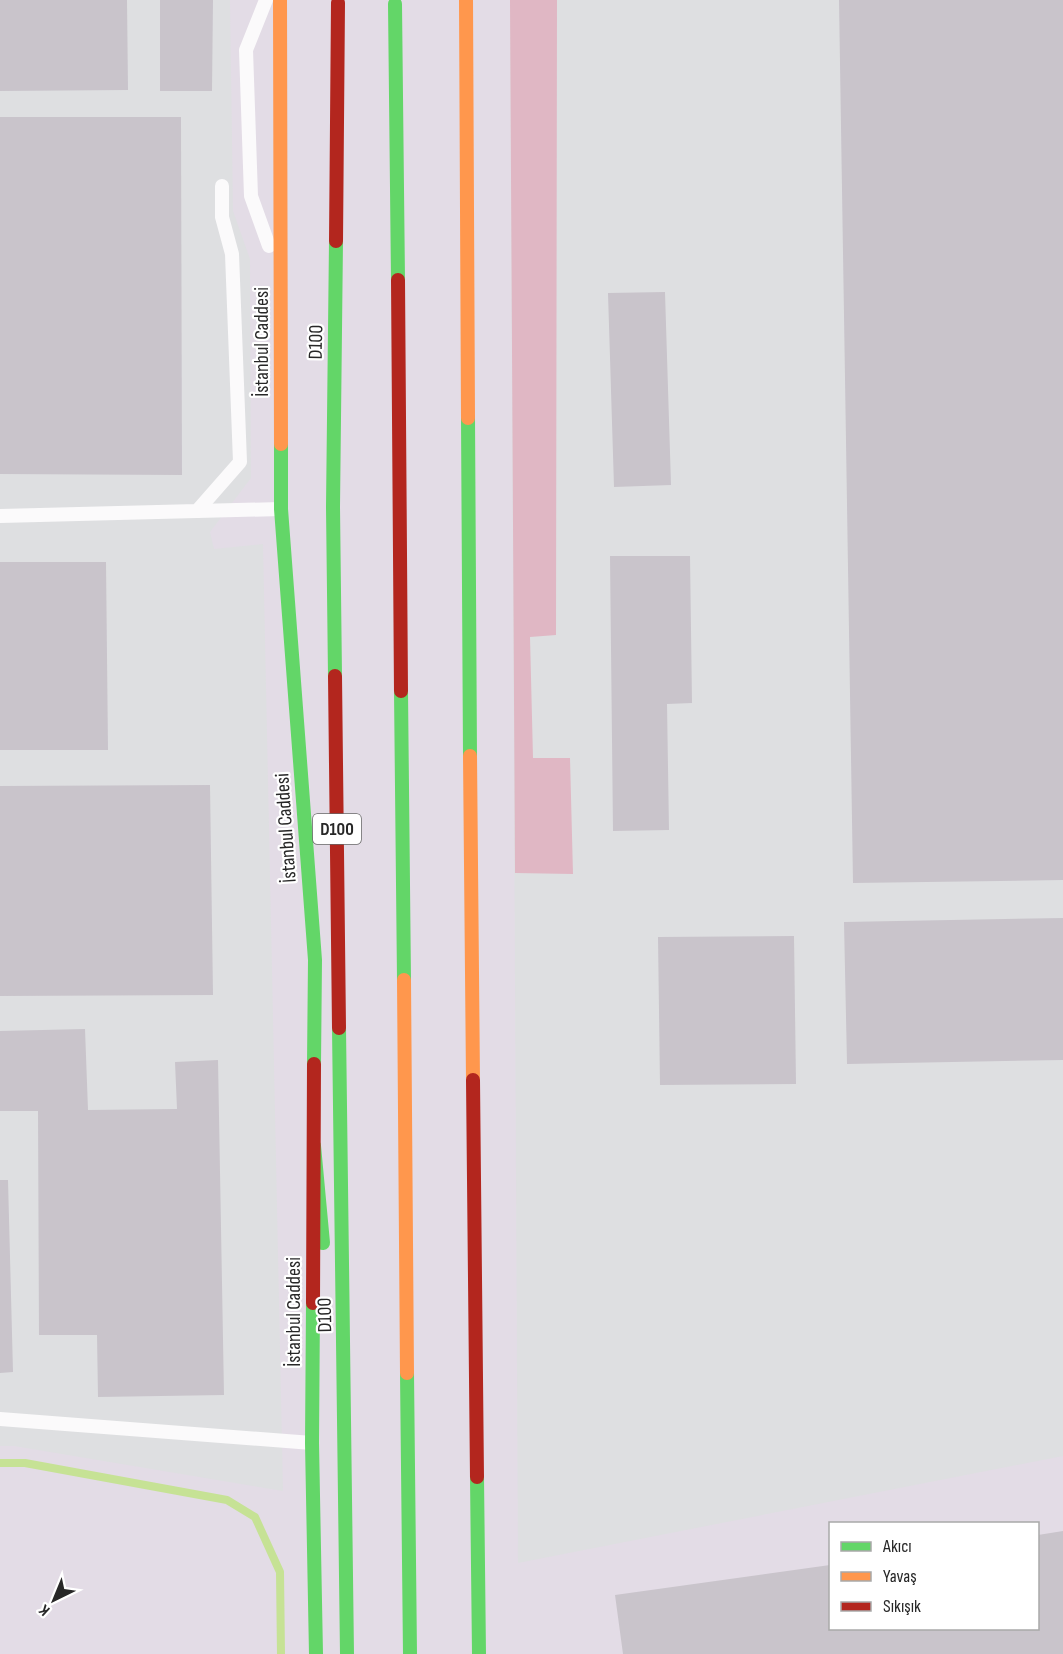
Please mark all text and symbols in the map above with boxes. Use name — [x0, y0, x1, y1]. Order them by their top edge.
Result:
street label: İstanbul Caddesi — [250, 287, 274, 397]
street label: D100 — [304, 324, 328, 360]
street label: İstanbul Caddesi — [270, 772, 302, 884]
road number: D100 — [313, 814, 361, 844]
street label: İstanbul Caddesi — [282, 1257, 306, 1367]
street label: D100 — [313, 1297, 337, 1333]
legend — [829, 1522, 1039, 1630]
text: Akıcı — [882, 1536, 912, 1557]
text: Yavaş — [883, 1566, 917, 1587]
north arrow — [24, 1570, 84, 1630]
text: Sıkışık — [883, 1596, 921, 1617]
text: K — [35, 1600, 54, 1620]

